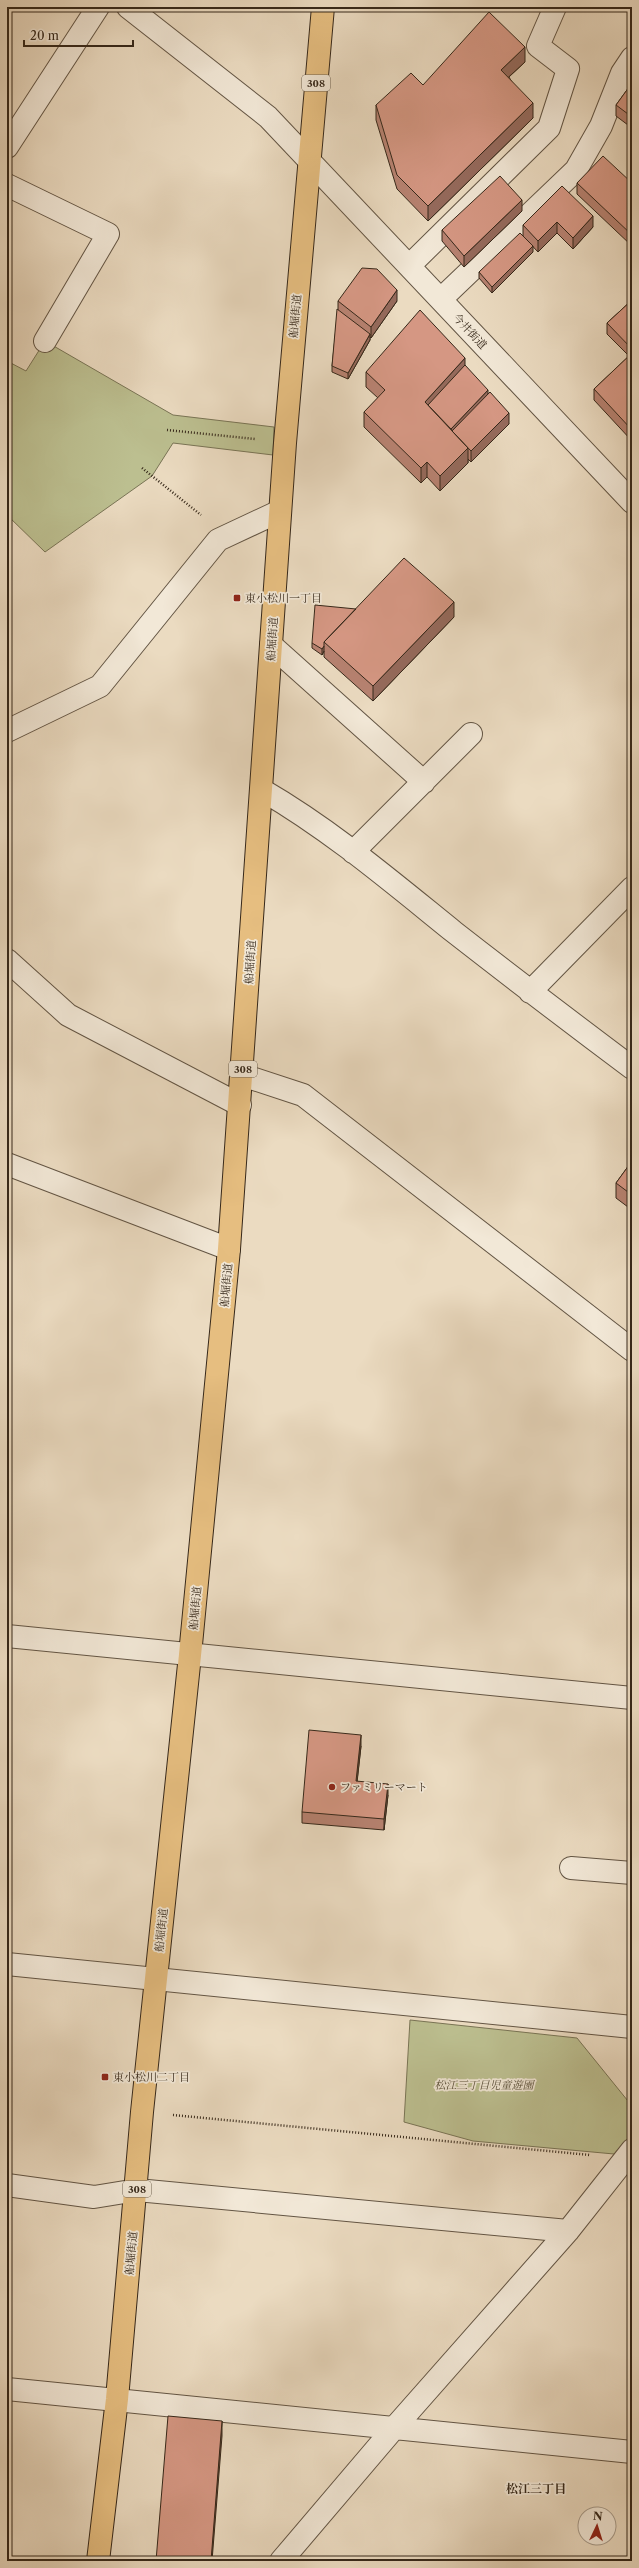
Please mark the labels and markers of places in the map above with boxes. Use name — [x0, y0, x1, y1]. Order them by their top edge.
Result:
place label: 東小松川一丁目 — [245, 591, 322, 605]
marker: 東小松川一丁目 — [232, 593, 242, 603]
place label: ファミリーマート — [340, 1780, 428, 1794]
marker: ファミリーマート — [327, 1782, 337, 1792]
place label: 東小松川二丁目 — [113, 2070, 190, 2084]
marker: 東小松川二丁目 — [100, 2072, 110, 2082]

